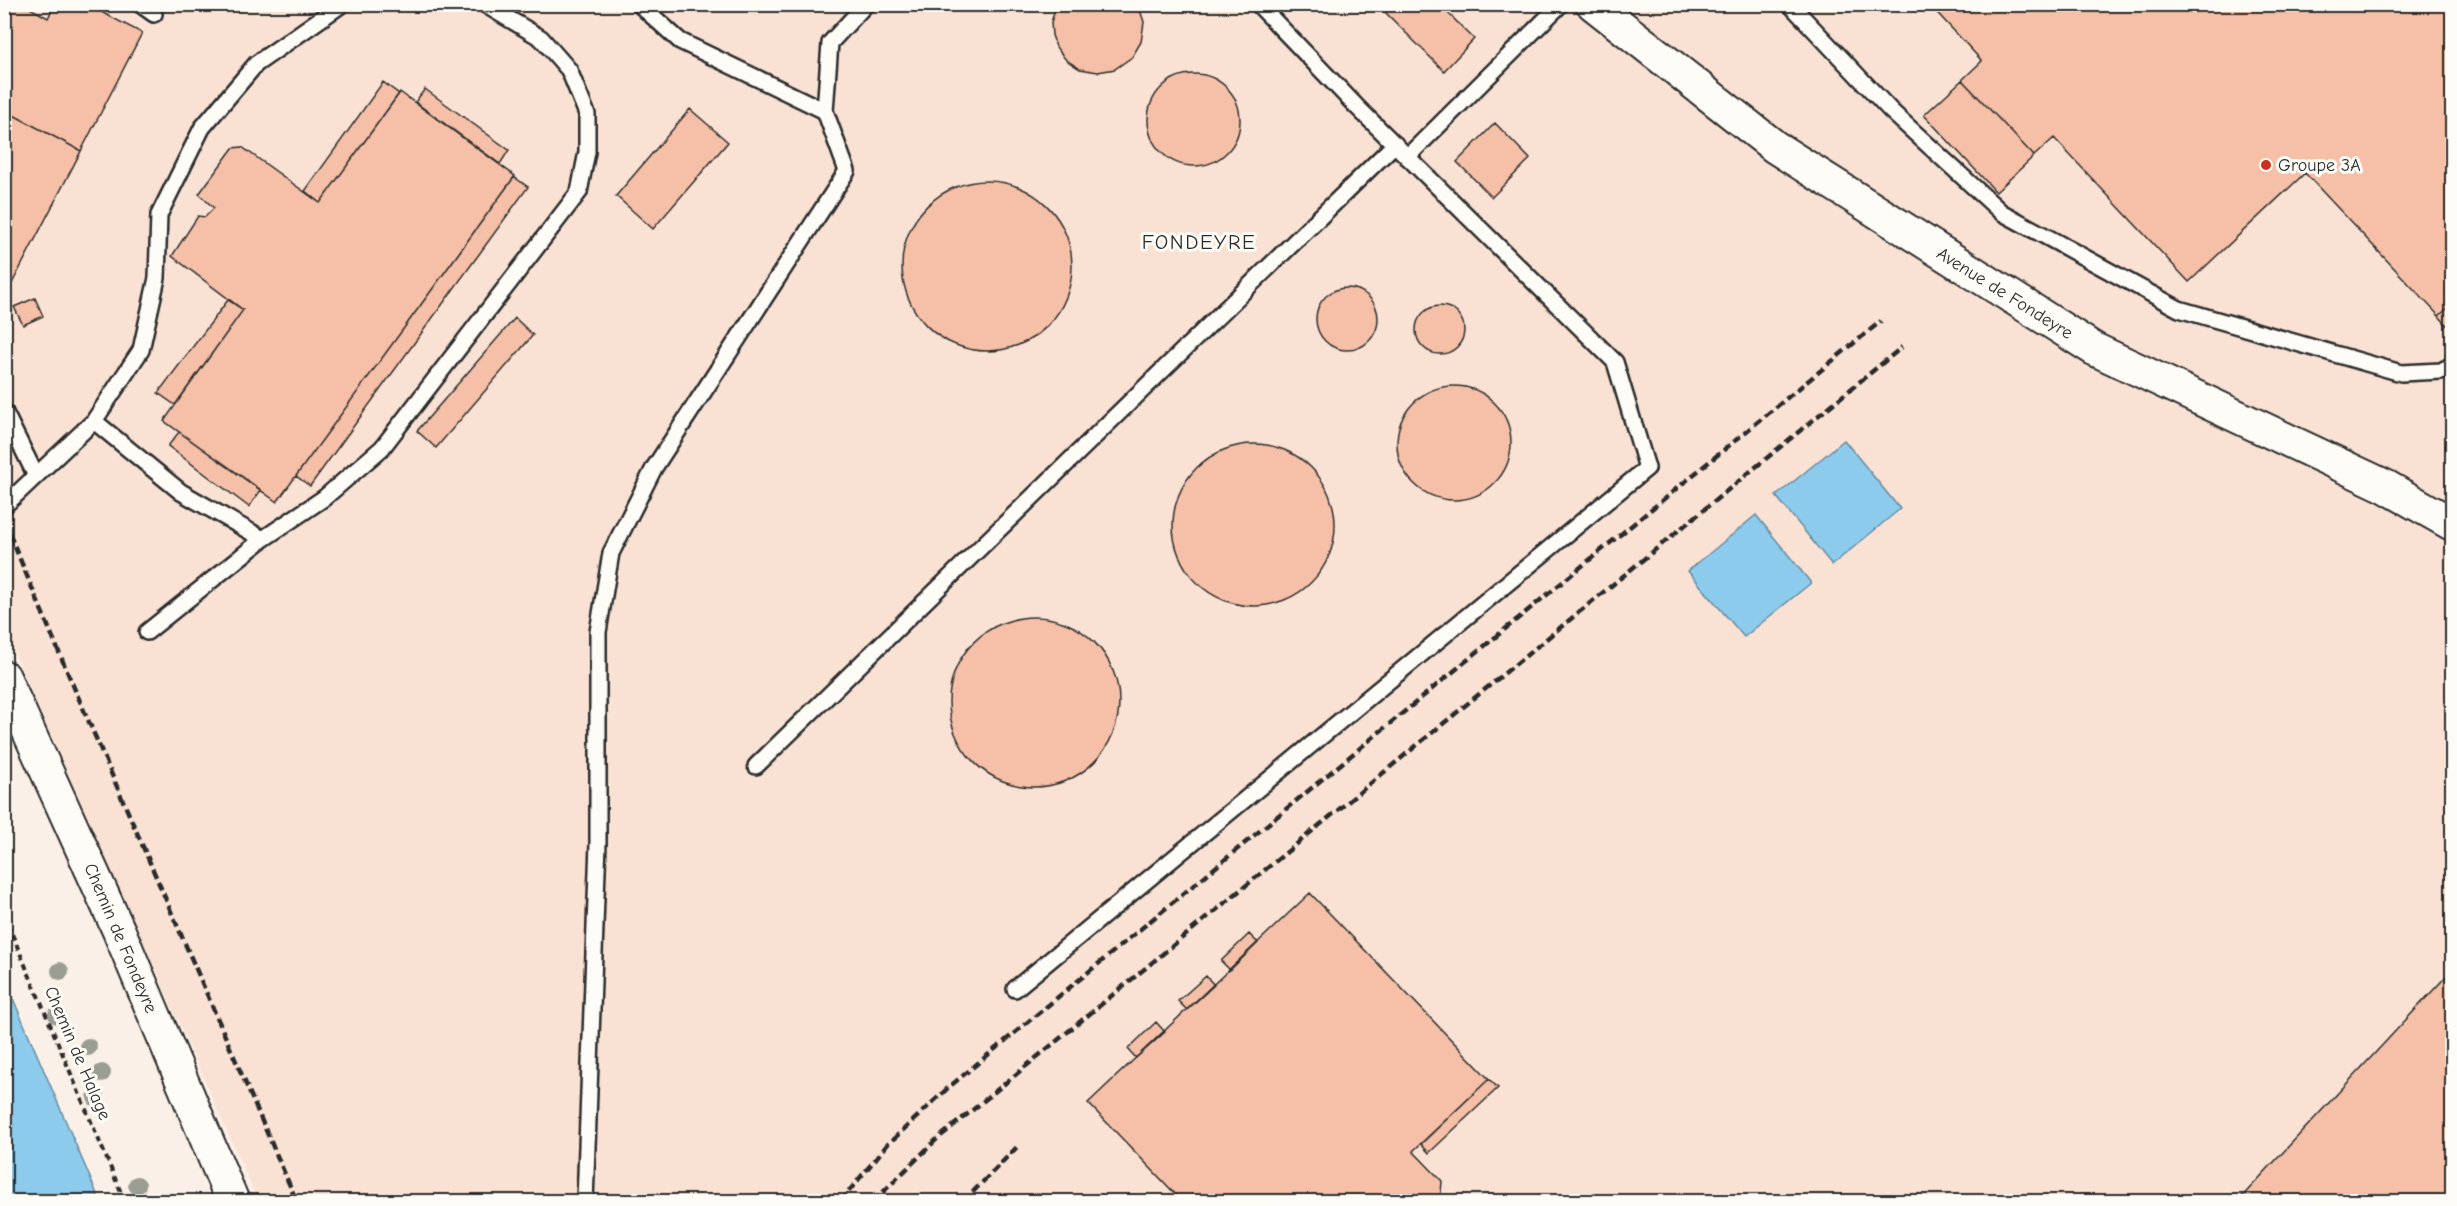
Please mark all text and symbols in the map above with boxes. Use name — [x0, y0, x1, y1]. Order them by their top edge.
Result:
place label: Groupe 3A — [2278, 155, 2361, 176]
marker: Groupe 3A — [2259, 158, 2273, 172]
district label: FONDEYRE — [1142, 230, 1256, 254]
street label: Avenue de Fondeyre — [1933, 243, 2077, 344]
street label: Chemin de Fondeyre — [80, 860, 162, 1016]
street label: Chemin de Halage — [40, 983, 115, 1123]

